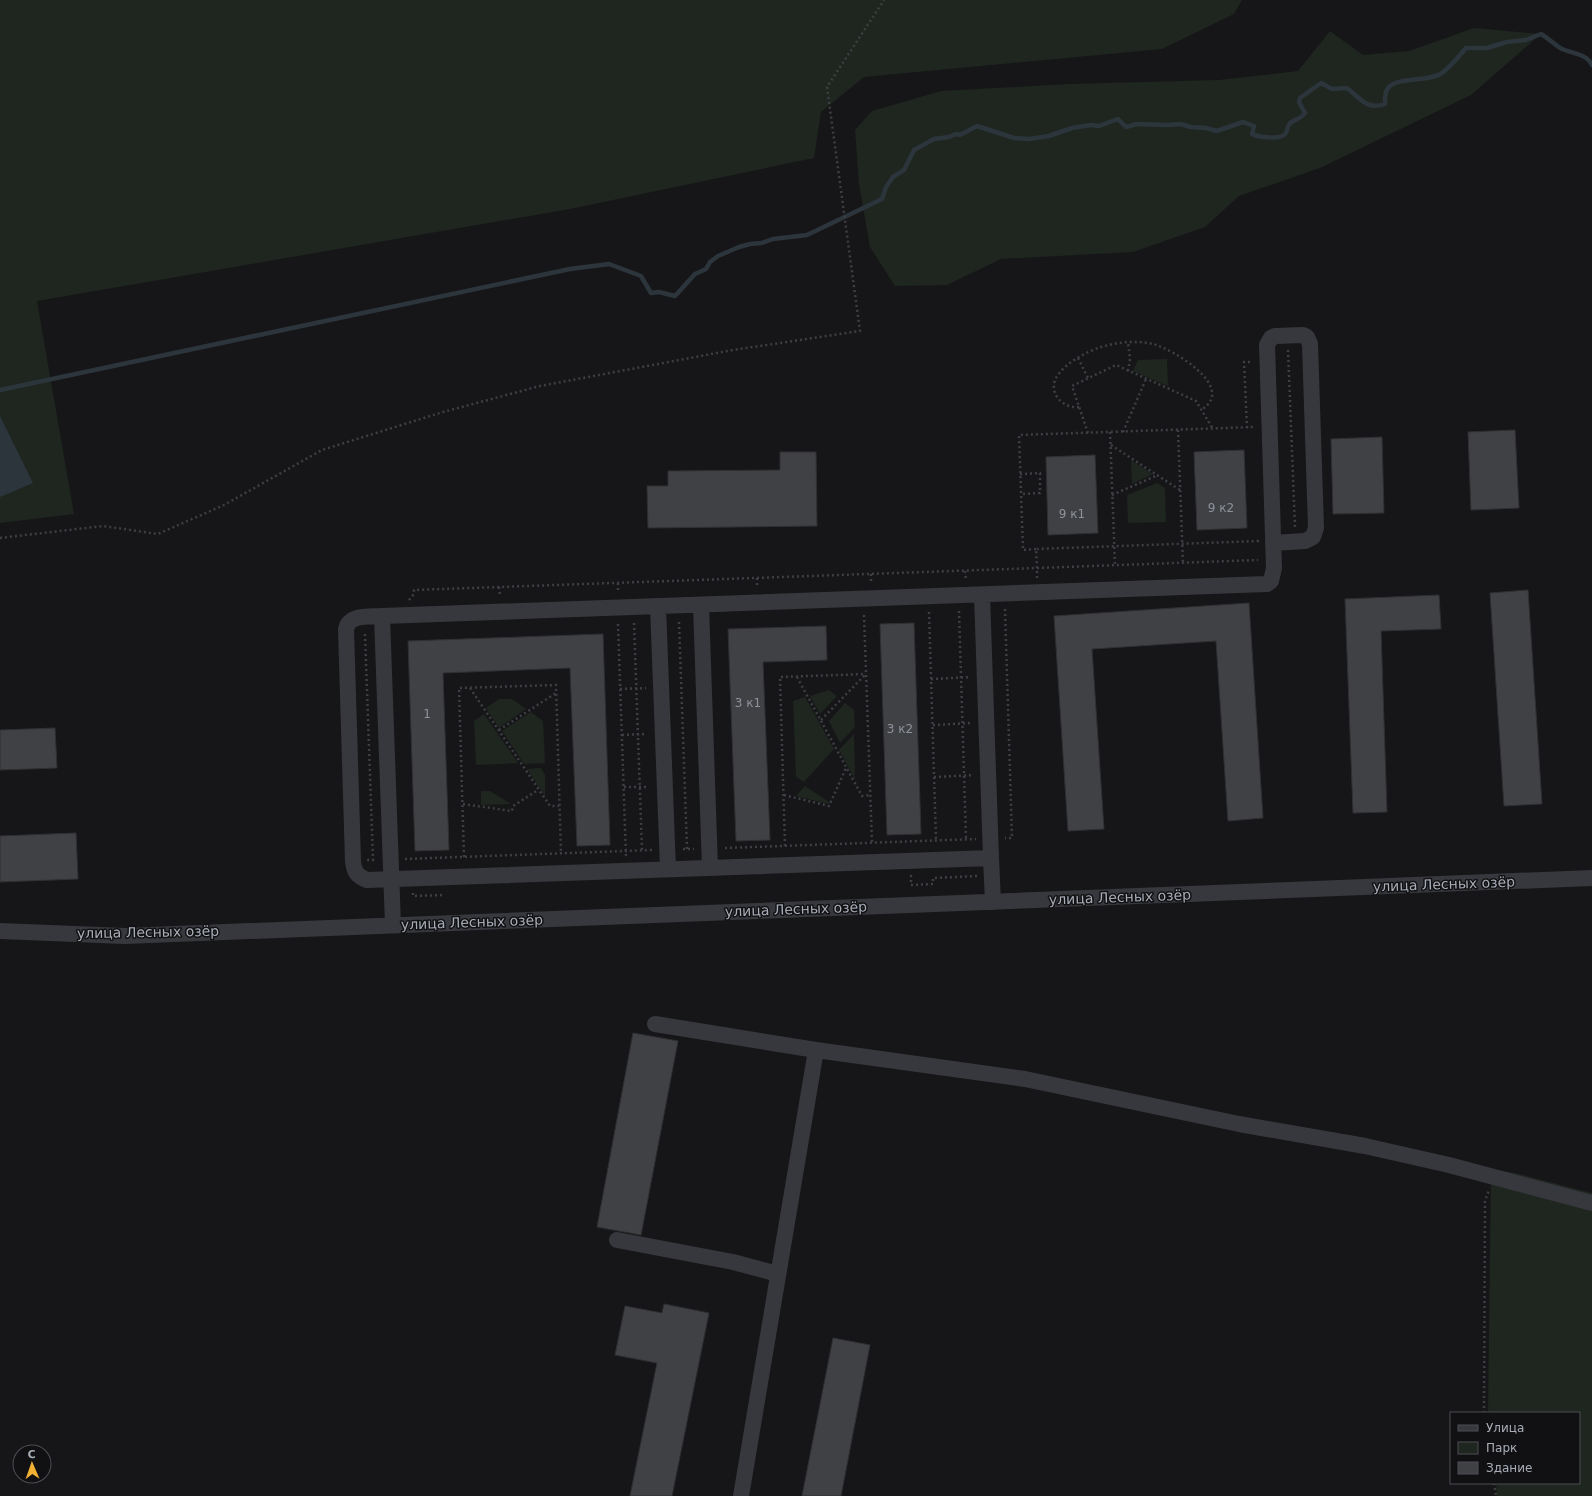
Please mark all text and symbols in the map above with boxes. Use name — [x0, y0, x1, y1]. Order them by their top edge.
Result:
house number: 9 к2 — [1208, 501, 1234, 515]
house number: 9 к1 — [1059, 507, 1085, 521]
house number: 3 к1 — [735, 696, 761, 710]
house number: 1 — [423, 707, 431, 721]
house number: 3 к2 — [887, 722, 913, 736]
street label: улица Лесных озёр — [1373, 874, 1515, 894]
street label: улица Лесных озёр — [1049, 887, 1191, 907]
street label: улица Лесных озёр — [725, 899, 867, 919]
street label: улица Лесных озёр — [401, 912, 543, 932]
street label: улица Лесных озёр — [77, 923, 219, 941]
legend — [1450, 1412, 1580, 1484]
text: Улица — [1486, 1421, 1524, 1435]
text: Парк — [1486, 1441, 1517, 1455]
north arrow — [12, 1444, 52, 1484]
text: С — [27, 1448, 36, 1461]
text: Здание — [1486, 1461, 1532, 1475]

